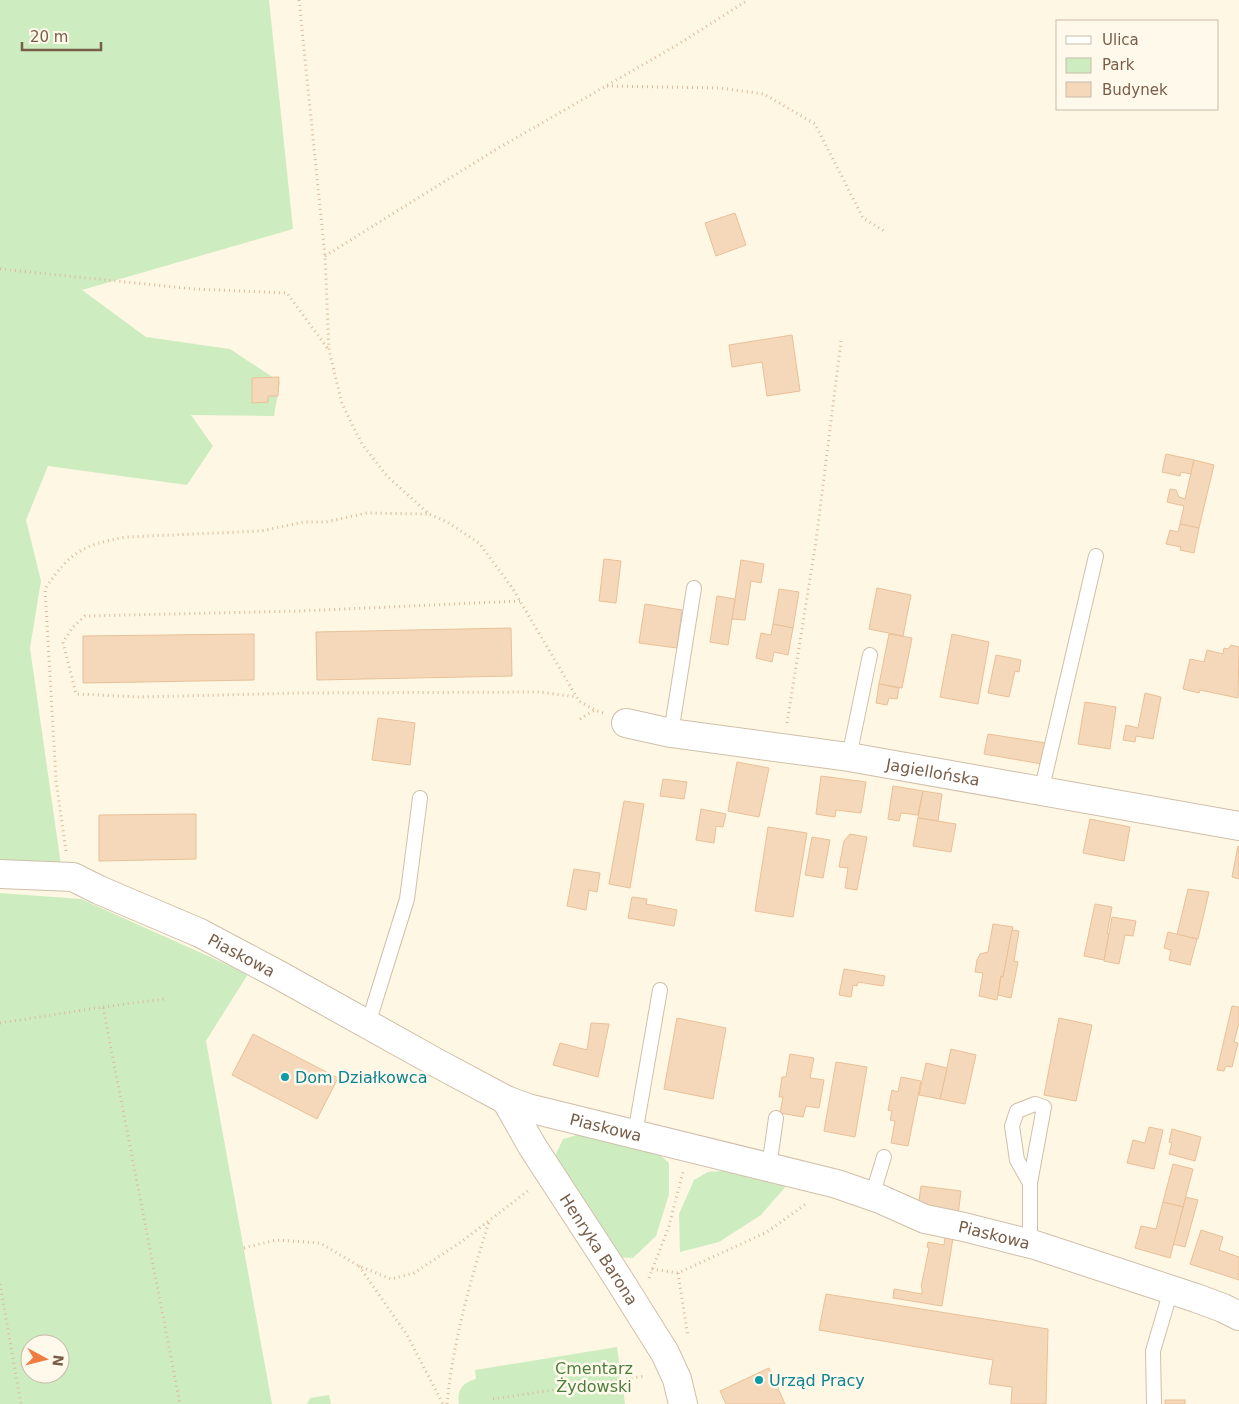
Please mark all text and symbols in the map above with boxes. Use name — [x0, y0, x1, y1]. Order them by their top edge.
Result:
scale bar — [22, 20, 101, 52]
legend — [1056, 20, 1219, 110]
text: 20 m — [30, 28, 68, 46]
text: Ulica — [1102, 31, 1139, 49]
text: Park — [1102, 56, 1135, 74]
text: Budynek — [1102, 81, 1168, 99]
street label: Jagiellońska — [884, 755, 981, 790]
street label: Piaskowa — [205, 930, 278, 981]
place label: Dom Działkowca — [295, 1068, 427, 1087]
marker: Dom Działkowca — [279, 1071, 291, 1083]
street label: Piaskowa — [568, 1110, 643, 1146]
street label: Henryka Barona — [556, 1190, 642, 1309]
street label: Piaskowa — [957, 1217, 1032, 1253]
north arrow — [20, 1334, 70, 1384]
text: N — [49, 1354, 67, 1367]
park label: Cmentarz Żydowski — [555, 1359, 633, 1396]
place label: Urząd Pracy — [769, 1371, 865, 1390]
marker: Urząd Pracy — [753, 1374, 765, 1386]

